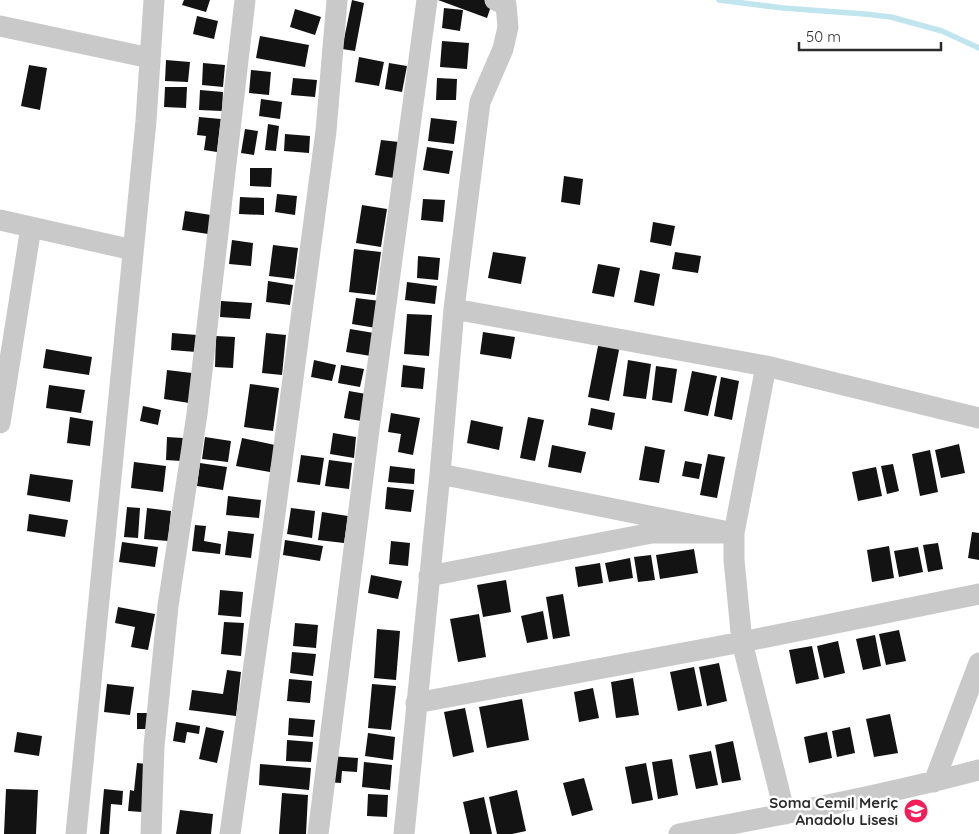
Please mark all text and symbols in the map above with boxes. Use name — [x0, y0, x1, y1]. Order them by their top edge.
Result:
scale bar — [799, 20, 942, 52]
text: 50 m — [806, 27, 841, 46]
place label: Soma Cemil Meriç Anadolu Lisesi — [769, 793, 898, 829]
school or university icon: Soma Cemil Meriç Anadolu Lisesi — [903, 798, 929, 824]

